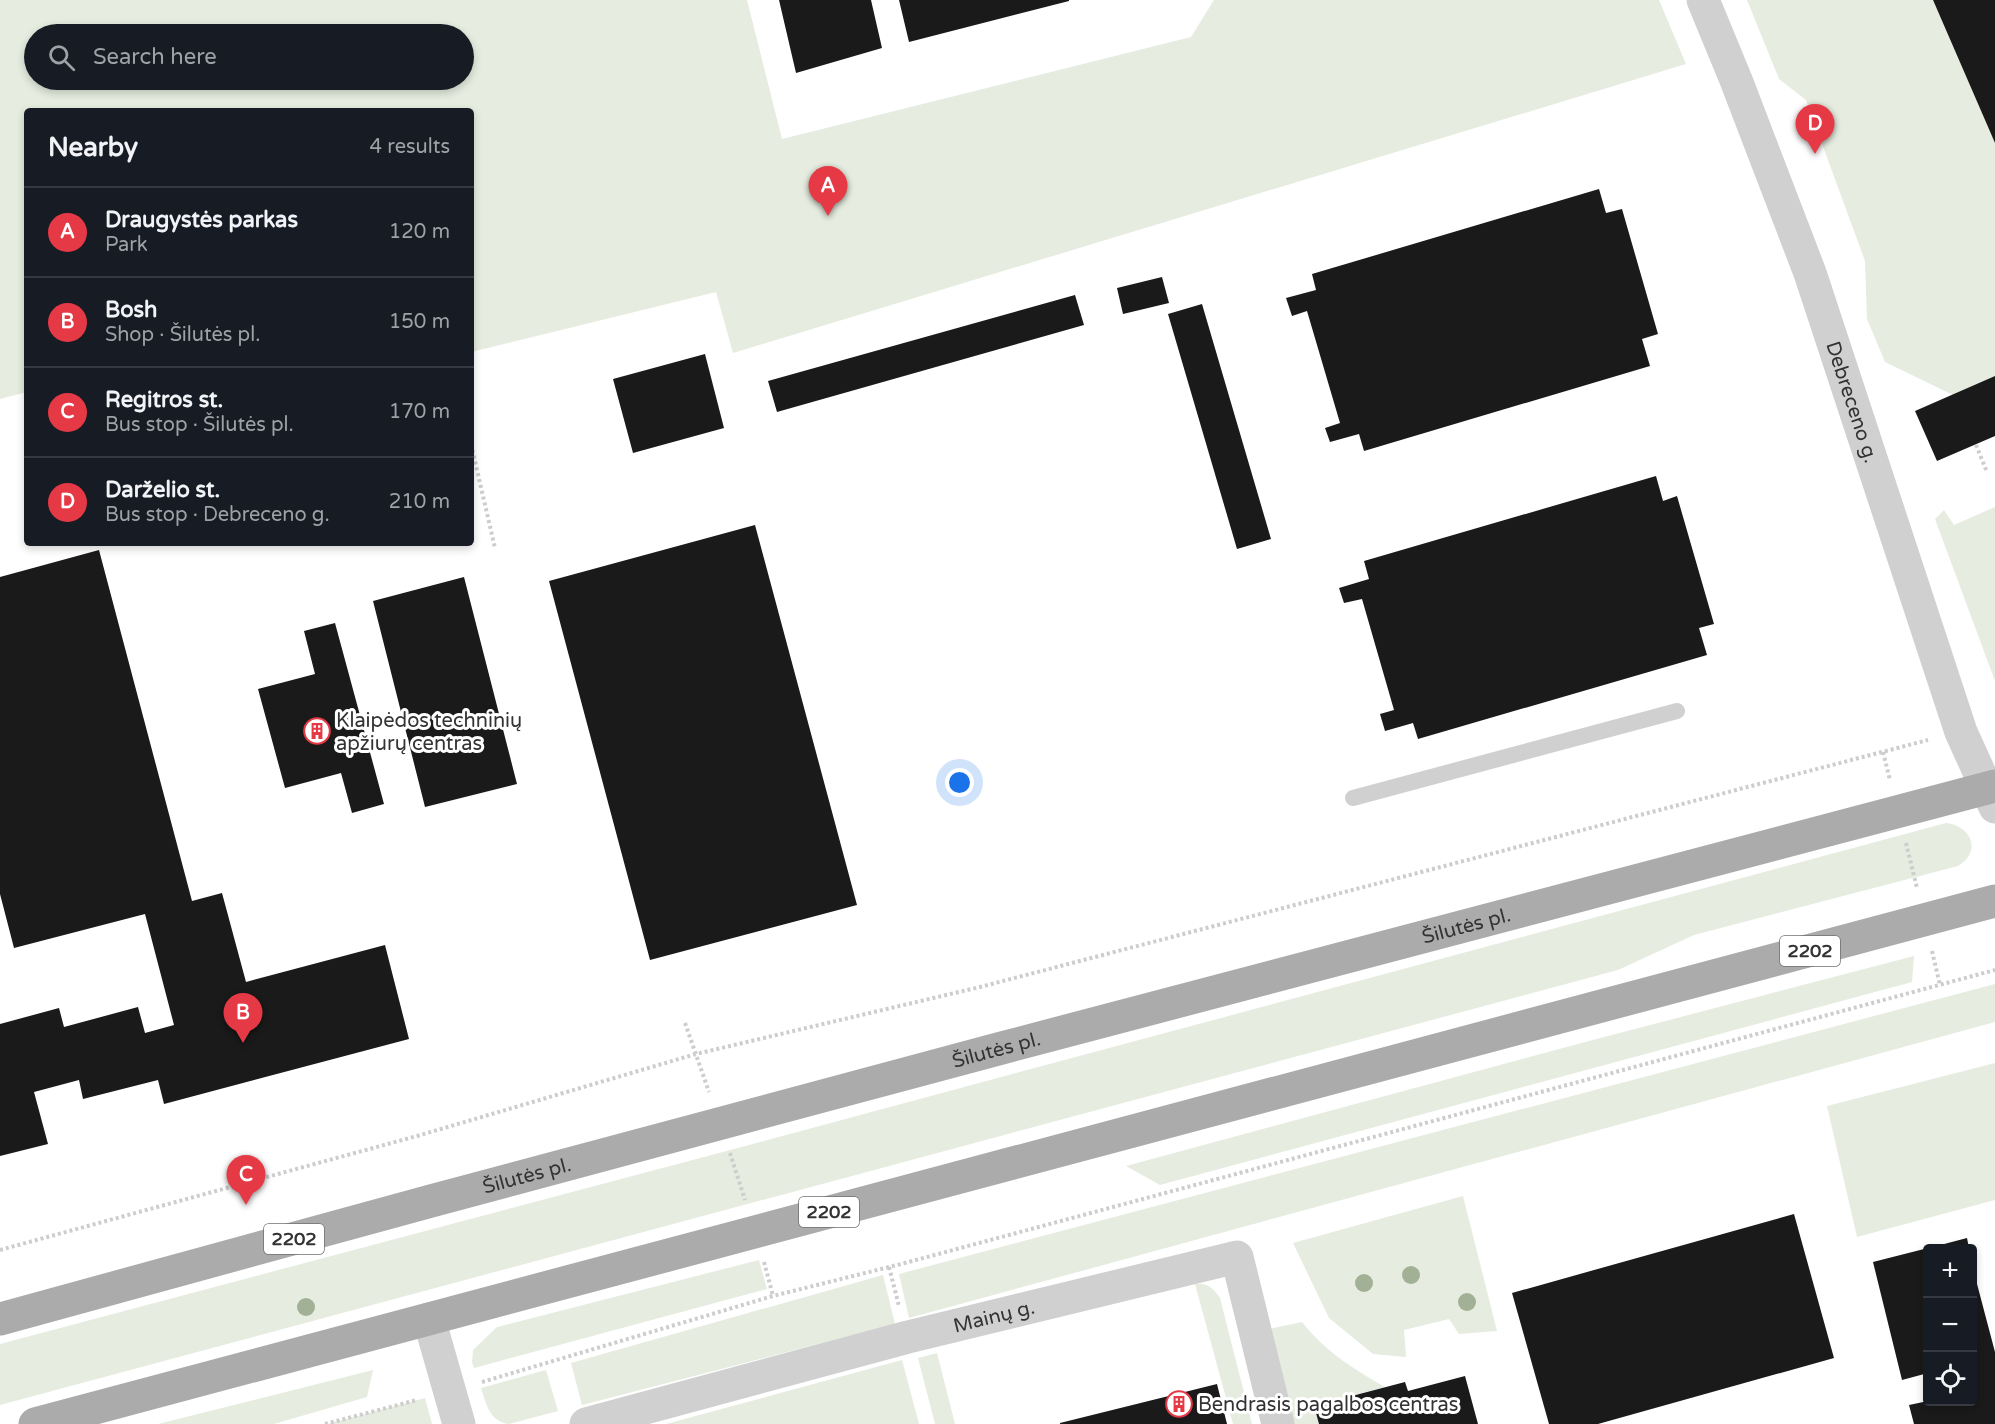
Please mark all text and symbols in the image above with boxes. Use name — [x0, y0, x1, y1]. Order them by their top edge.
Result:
search box — [24, 24, 474, 90]
icon: search — [45, 41, 78, 74]
text: Search here — [93, 44, 217, 70]
pin: D — [1796, 104, 1834, 154]
text: Nearby — [48, 132, 138, 163]
text: 4 results — [370, 135, 450, 159]
pin: A — [808, 166, 848, 216]
text: Draugystės parkas — [105, 207, 298, 233]
text: A — [60, 220, 75, 244]
text: 120 m — [389, 220, 450, 244]
text: Park — [105, 233, 148, 257]
text: Bosh — [105, 297, 157, 323]
text: B — [61, 310, 74, 334]
text: 150 m — [389, 310, 450, 334]
text: Shop · Šilutės pl. — [105, 323, 260, 347]
street label: Debreceno g. — [1820, 338, 1883, 466]
text: Regitros st. — [105, 387, 223, 413]
text: C — [61, 400, 74, 424]
text: 170 m — [389, 400, 450, 424]
text: Bus stop · Šilutės pl. — [105, 413, 294, 437]
text: Darželio st. — [105, 477, 220, 503]
text: D — [60, 490, 75, 514]
text: 210 m — [389, 490, 450, 514]
text: Bus stop · Debreceno g. — [105, 503, 330, 527]
place label: Klaipėdos techninių apžiurų centras — [336, 709, 522, 756]
building icon: Klaipėdos techninių apžiurų centras — [302, 716, 332, 746]
your location — [945, 768, 974, 797]
street label: Šilutės pl. — [1419, 903, 1513, 950]
road number: 2202 — [1780, 936, 1840, 966]
pin: B — [224, 994, 262, 1043]
street label: Šilutės pl. — [949, 1027, 1043, 1074]
street label: Šilutės pl. — [480, 1153, 574, 1200]
pin: C — [226, 1156, 266, 1205]
road number: 2202 — [799, 1197, 859, 1227]
road number: 2202 — [264, 1224, 324, 1254]
map controls — [1923, 1244, 1977, 1406]
button: + — [1923, 1244, 1977, 1298]
street label: Mainų g. — [951, 1296, 1037, 1339]
button: − — [1923, 1298, 1977, 1352]
button: locate — [1923, 1352, 1977, 1406]
building icon: Bendrasis pagalbos centras — [1164, 1389, 1194, 1419]
place label: Bendrasis pagalbos centras — [1198, 1393, 1458, 1417]

